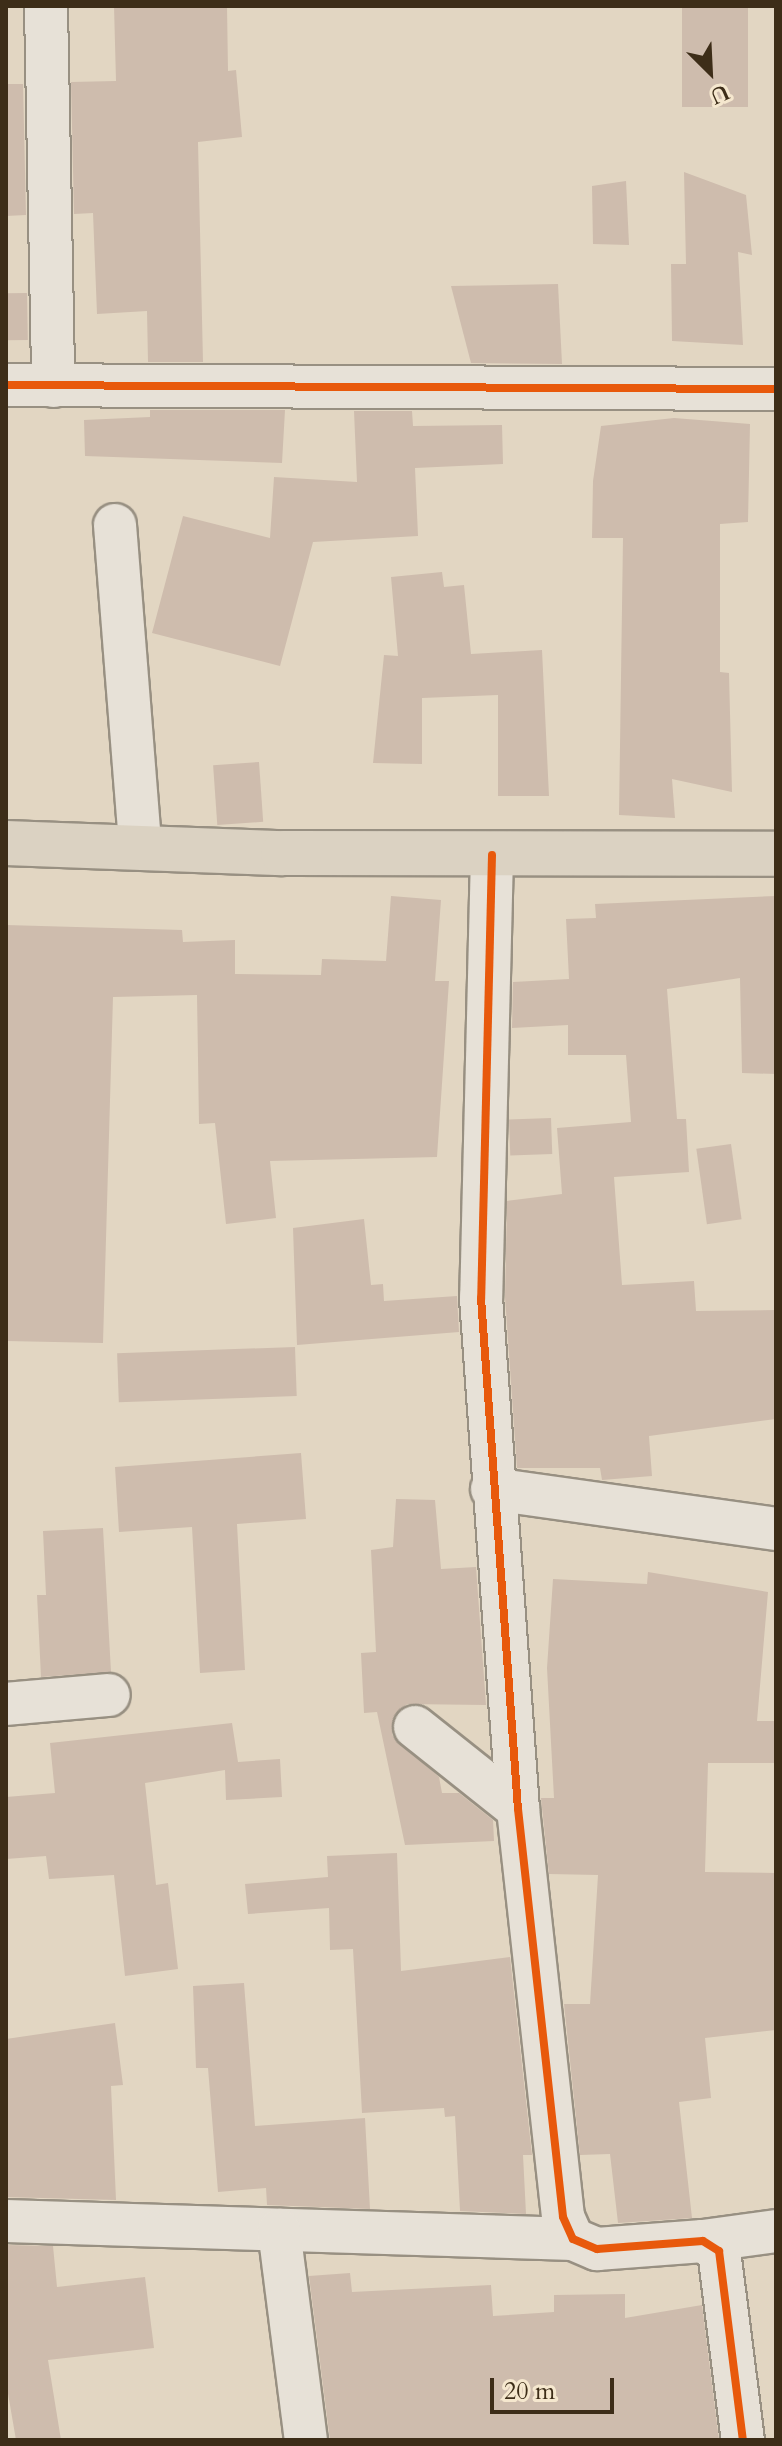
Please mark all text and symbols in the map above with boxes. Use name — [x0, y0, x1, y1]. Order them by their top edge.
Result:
north arrow — [670, 32, 750, 112]
text: U — [705, 77, 734, 111]
scale bar — [494, 2362, 618, 2412]
text: 20 m — [504, 2375, 555, 2408]

